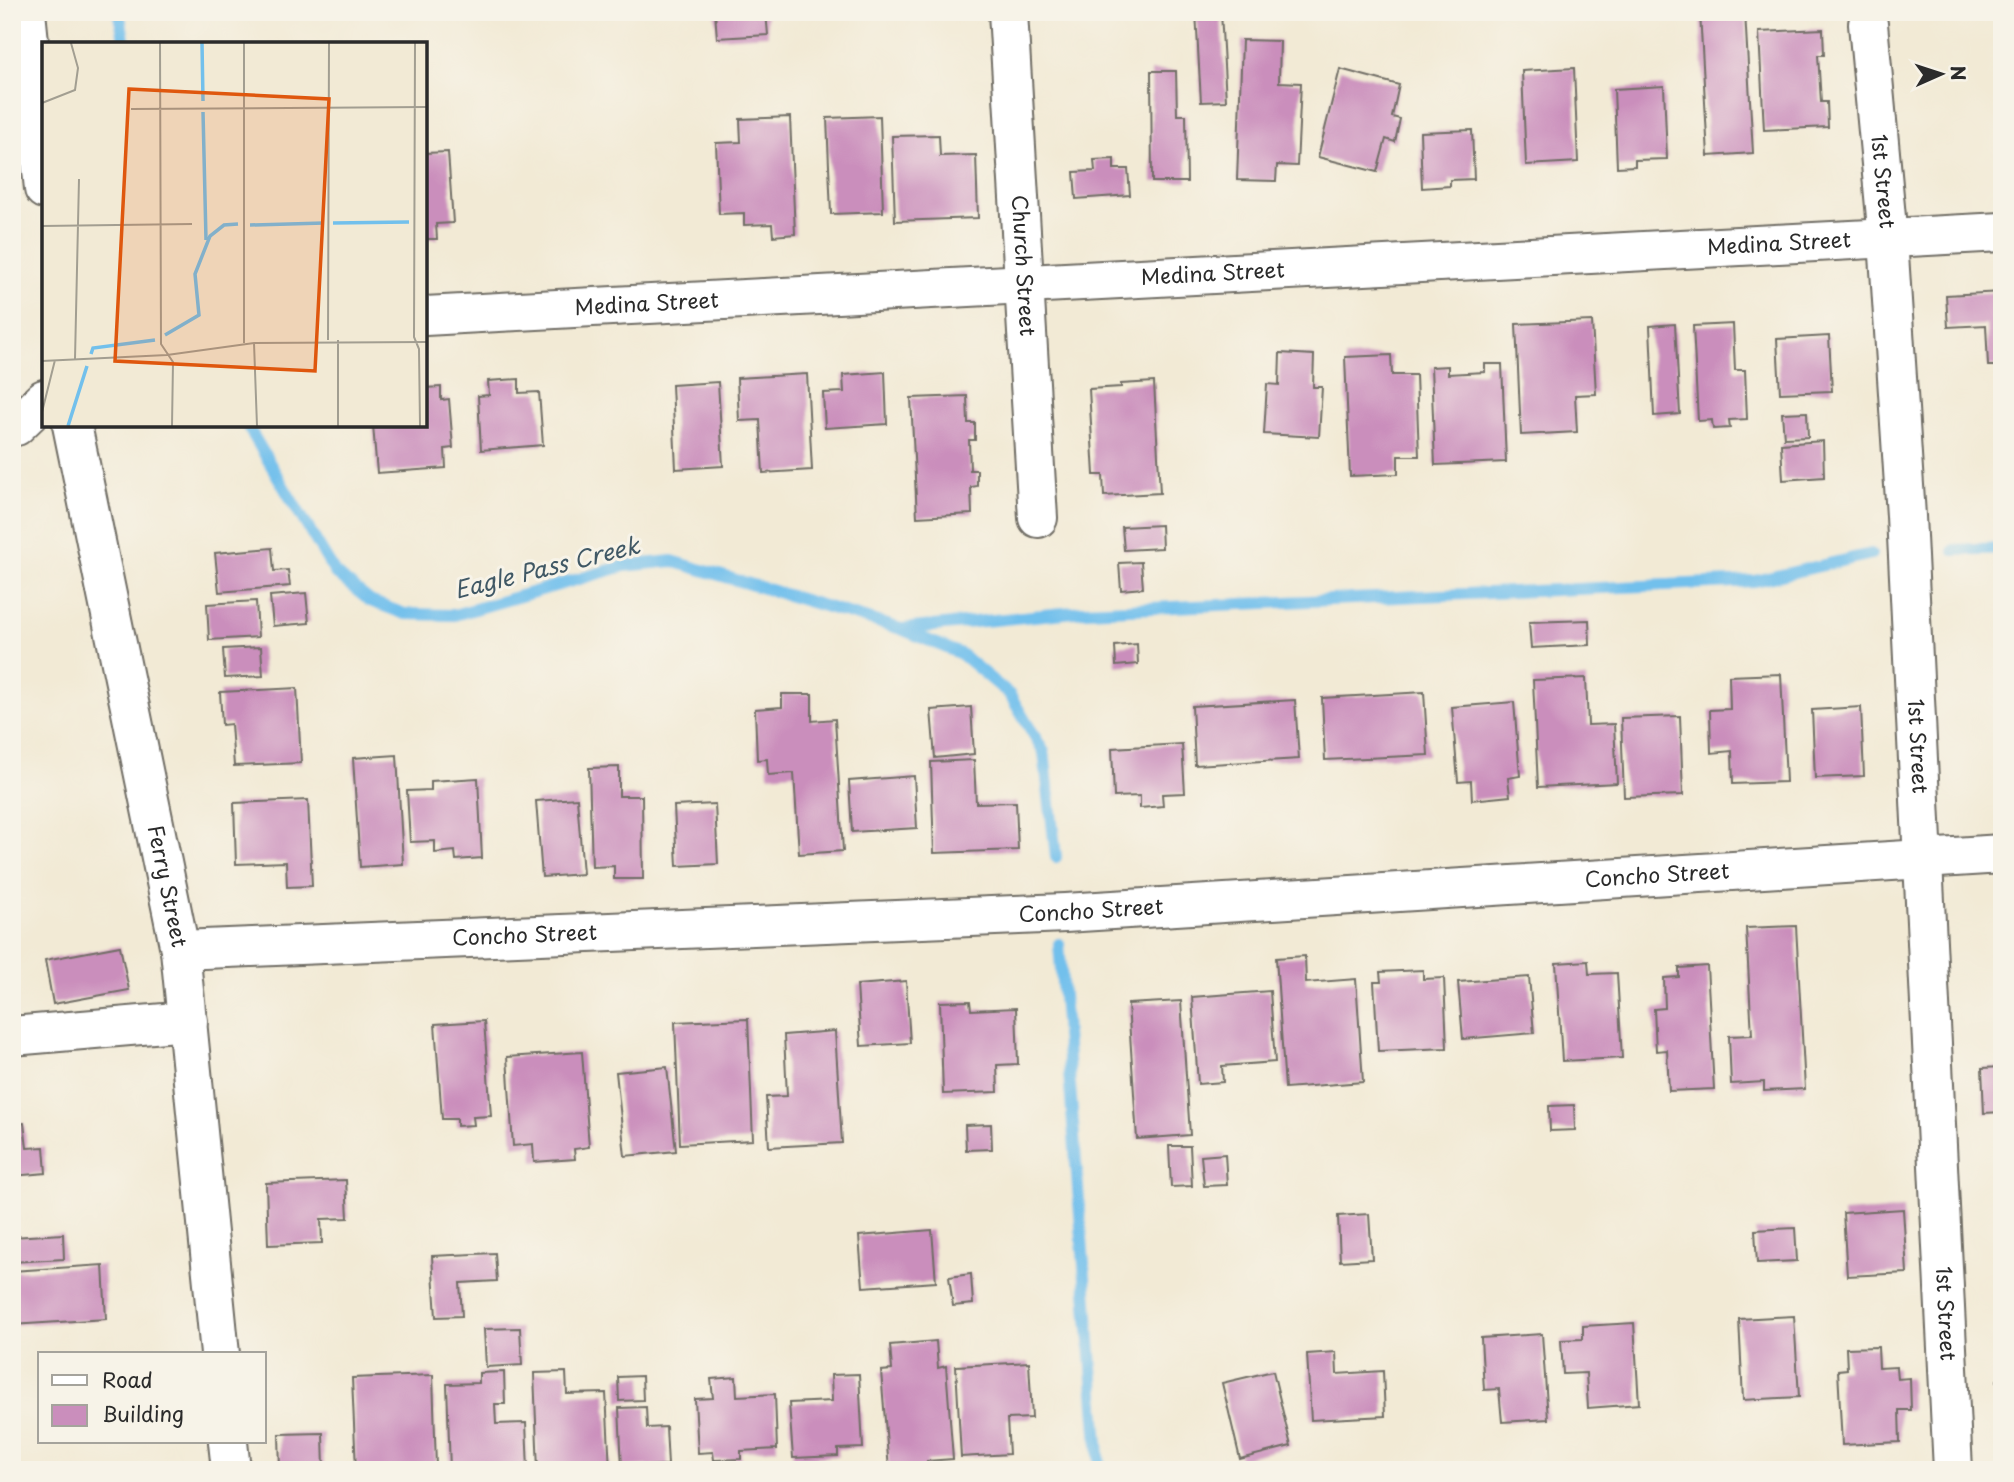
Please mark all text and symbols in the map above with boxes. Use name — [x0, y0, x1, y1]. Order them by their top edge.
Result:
north arrow — [1906, 38, 1976, 108]
inset map — [42, 42, 427, 427]
text: N — [1945, 65, 1973, 81]
street label: 1st Street — [1864, 133, 1905, 230]
street label: Church Street — [1005, 194, 1045, 337]
street label: Medina Street — [1706, 222, 1852, 262]
street label: Medina Street — [1140, 252, 1286, 292]
street label: Medina Street — [574, 282, 719, 322]
water label: Eagle Pass Creek — [450, 526, 644, 607]
street label: 1st Street — [1901, 698, 1938, 794]
street label: Ferry Street — [141, 822, 197, 950]
street label: Concho Street — [1584, 853, 1730, 894]
street label: Concho Street — [1018, 889, 1164, 929]
street label: Concho Street — [452, 915, 598, 953]
street label: 1st Street — [1929, 1265, 1966, 1361]
legend — [38, 1352, 266, 1444]
text: Road — [102, 1363, 153, 1395]
text: Building — [102, 1397, 184, 1429]

